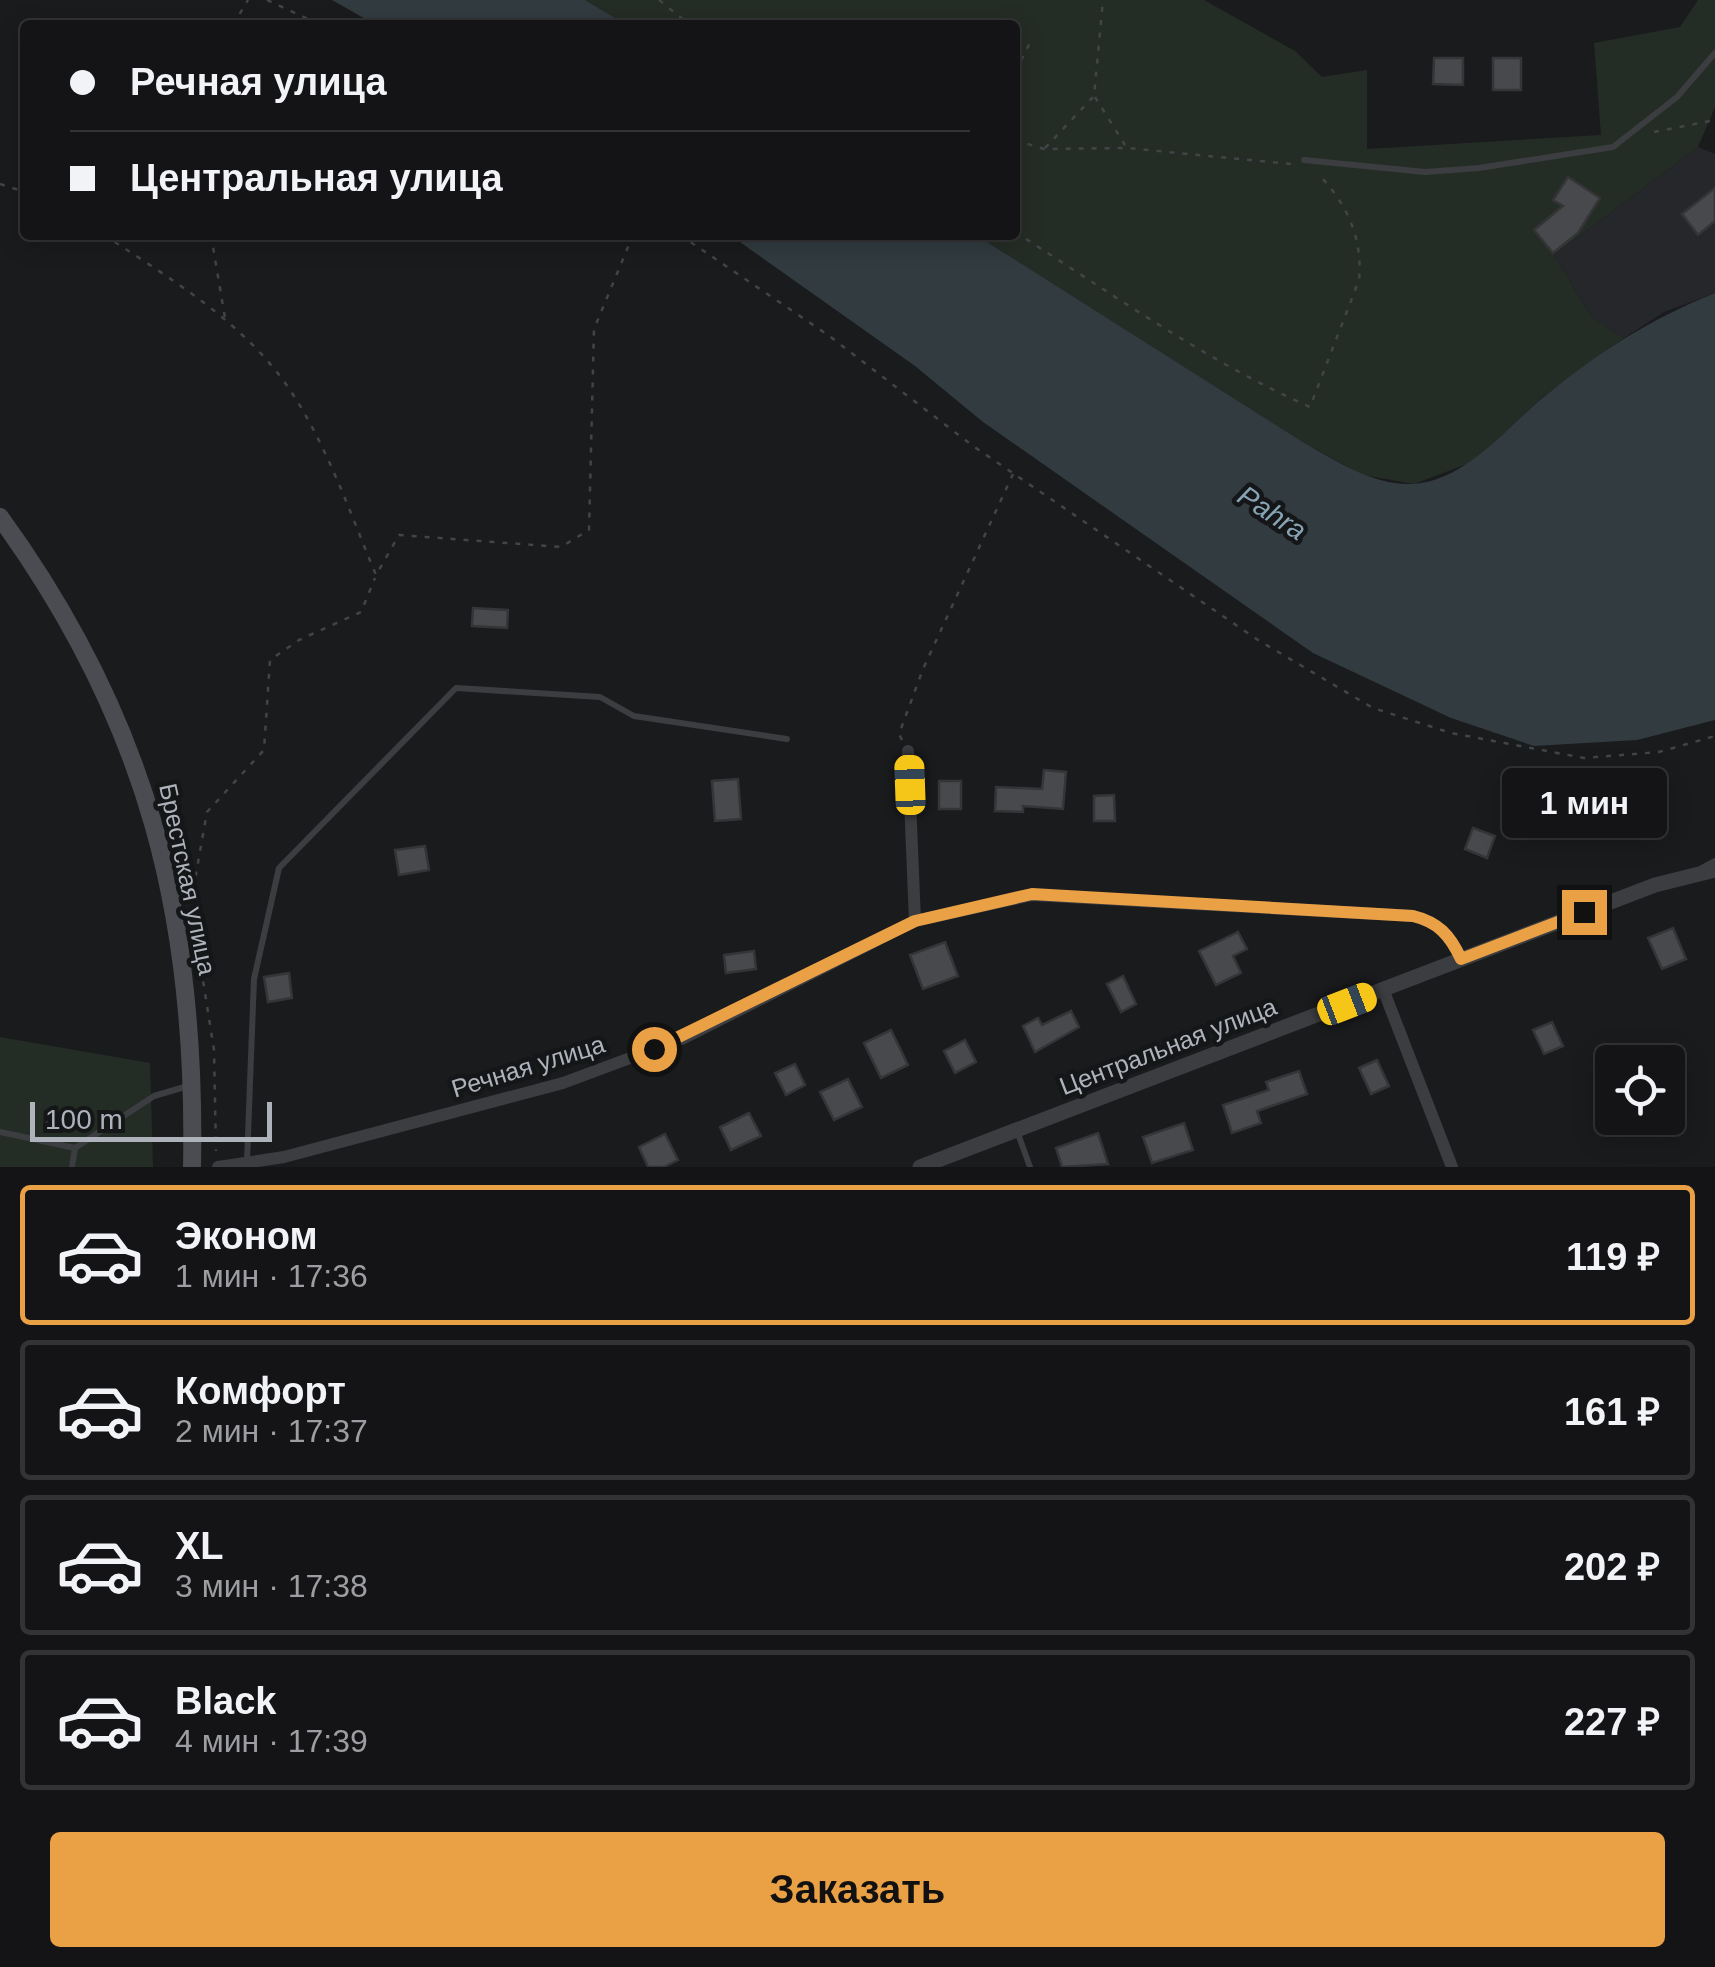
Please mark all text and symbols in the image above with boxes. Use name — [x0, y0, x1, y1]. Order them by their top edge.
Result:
text: Речная улица — [130, 61, 387, 103]
text: Центральная улица — [130, 157, 503, 199]
water label: Pahra — [1232, 480, 1312, 546]
car — [894, 754, 926, 816]
callout: 1 мин — [1502, 767, 1666, 837]
street label: Брестская улица — [154, 781, 222, 977]
text: 1 мин — [1540, 785, 1629, 821]
route end — [1562, 890, 1607, 935]
car — [1314, 979, 1380, 1029]
street label: Центральная улица — [1056, 992, 1280, 1100]
route start — [632, 1027, 677, 1072]
street label: Речная улица — [448, 1029, 608, 1103]
map controls — [1595, 1045, 1685, 1135]
button: locate — [1595, 1045, 1685, 1135]
scale bar — [30, 1097, 272, 1142]
text: 100 m — [45, 1104, 123, 1135]
icon: car — [55, 1210, 145, 1300]
text: Эконом — [175, 1215, 318, 1257]
text: 119 ₽ — [1566, 1236, 1660, 1278]
text: 1 мин · 17:36 — [175, 1258, 368, 1294]
icon: car — [55, 1365, 145, 1455]
text: Комфорт — [175, 1370, 346, 1412]
text: 161 ₽ — [1564, 1391, 1660, 1433]
text: 2 мин · 17:37 — [175, 1413, 368, 1449]
icon: car — [55, 1520, 145, 1610]
text: XL — [175, 1525, 224, 1567]
text: 202 ₽ — [1564, 1546, 1660, 1588]
text: 3 мин · 17:38 — [175, 1568, 368, 1604]
icon: car — [55, 1675, 145, 1765]
text: Black — [175, 1680, 276, 1722]
text: 227 ₽ — [1564, 1701, 1660, 1743]
text: 4 мин · 17:39 — [175, 1723, 368, 1759]
button: Заказать — [50, 1832, 1665, 1947]

